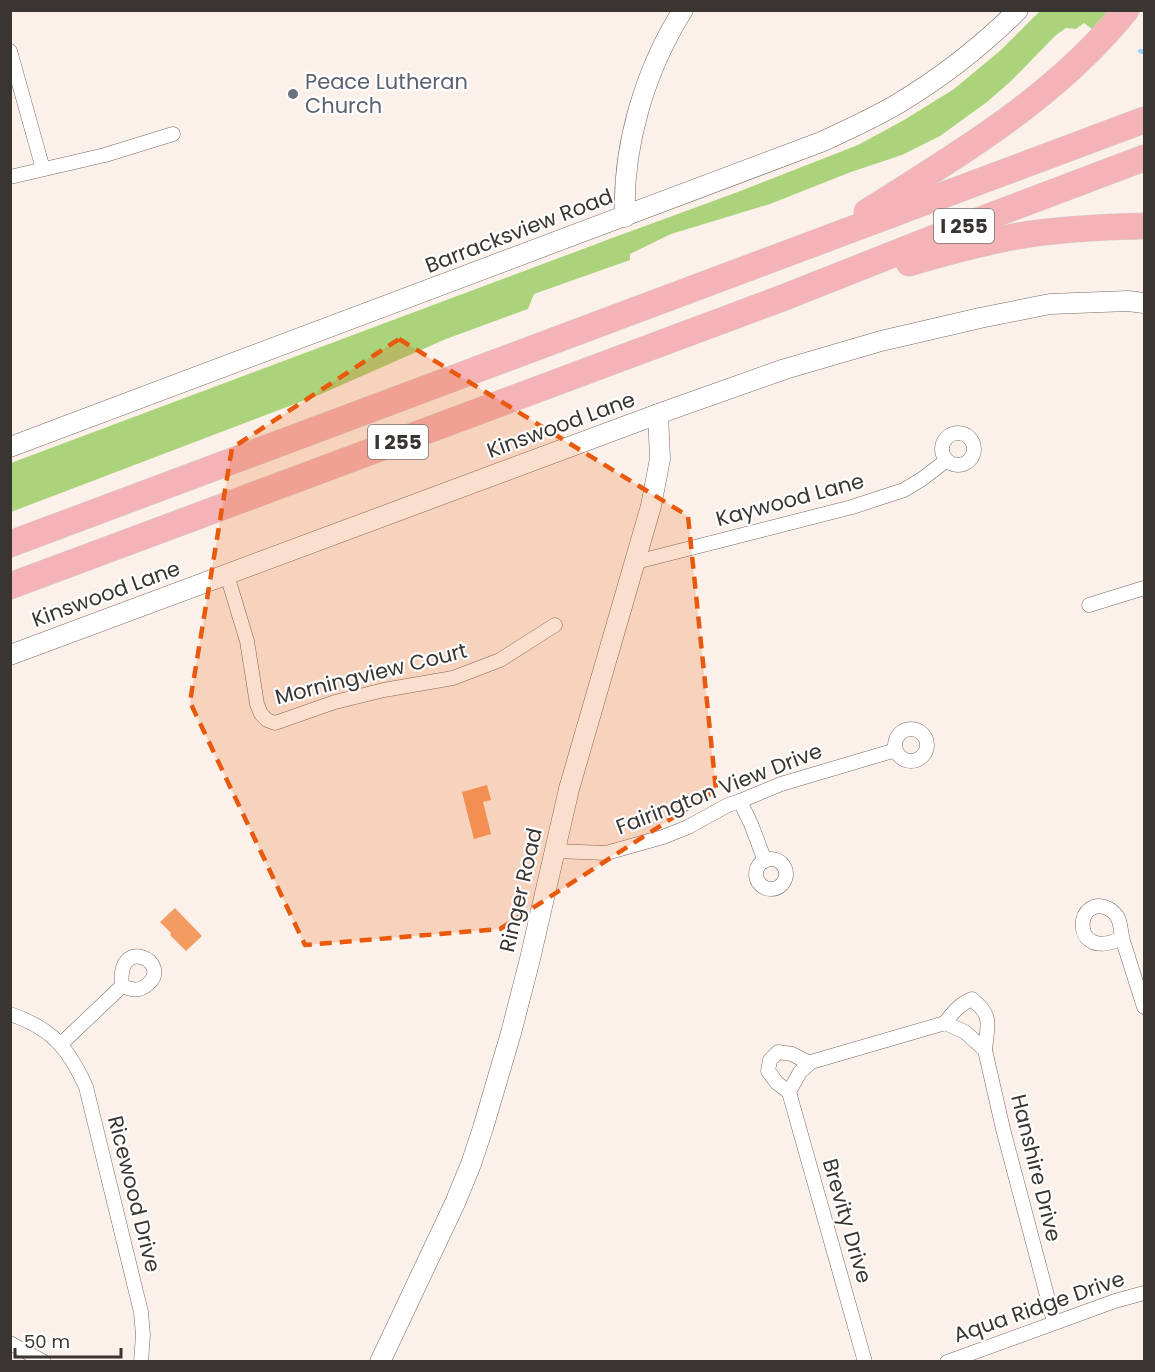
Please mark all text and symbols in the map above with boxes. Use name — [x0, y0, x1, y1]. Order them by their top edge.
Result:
place label: Peace Lutheran Church — [305, 67, 468, 120]
marker: Peace Lutheran Church — [286, 87, 300, 101]
street label: Barracksview Road — [421, 181, 617, 280]
road number: I 255 — [934, 209, 994, 243]
street label: Kinswood Lane — [483, 384, 639, 465]
road number: I 255 — [368, 425, 428, 459]
street label: Kaywood Lane — [713, 466, 867, 533]
street label: Kinswood Lane — [28, 553, 184, 634]
street label: Morningview Court — [272, 636, 470, 711]
street label: Fairington View Drive — [612, 736, 826, 841]
street label: Ringer Road — [492, 825, 549, 955]
street label: Hanshire Drive — [1004, 1091, 1069, 1245]
street label: Ricewood Drive — [101, 1113, 168, 1275]
street label: Brevity Drive — [816, 1155, 879, 1287]
street label: Aqua Ridge Drive — [949, 1264, 1128, 1349]
scale bar — [15, 1321, 122, 1359]
text: 50 m — [24, 1329, 70, 1354]

